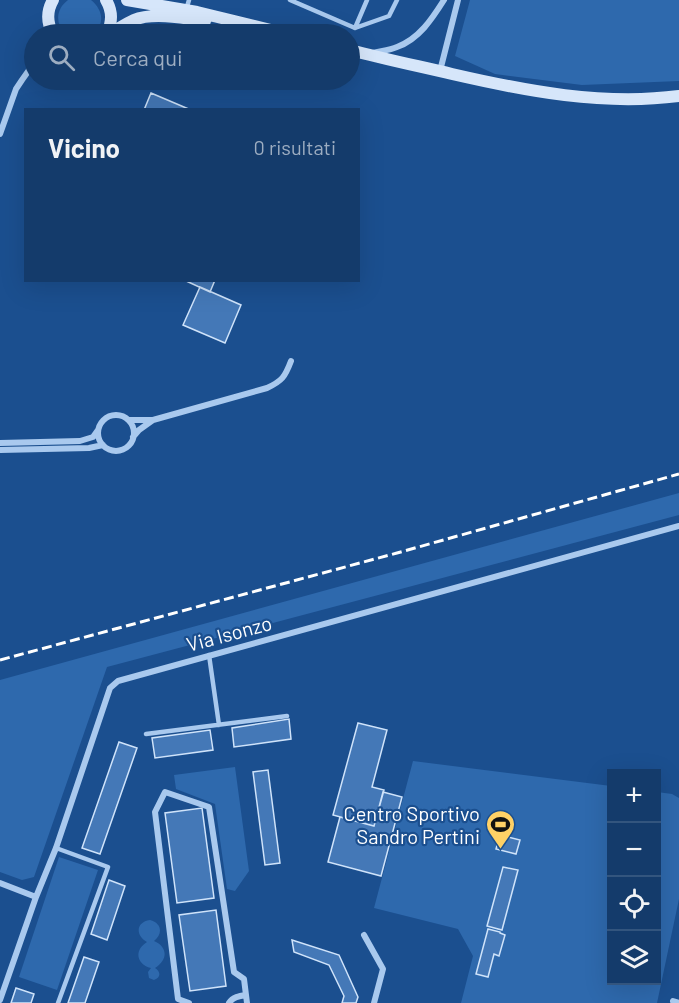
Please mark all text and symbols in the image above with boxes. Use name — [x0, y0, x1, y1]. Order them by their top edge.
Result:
search box — [24, 24, 360, 90]
icon: search — [45, 41, 78, 74]
text: Cerca qui — [93, 44, 183, 70]
text: Vicino — [48, 132, 120, 163]
text: 0 risultati — [254, 135, 336, 159]
street label: Via Isonzo — [184, 610, 274, 656]
map controls — [607, 769, 661, 985]
button: + — [607, 769, 661, 823]
place label: Centro Sportivo Sandro Pertini — [344, 801, 480, 848]
sports icon: Centro Sportivo Sandro Pertini — [485, 808, 517, 850]
button: − — [607, 823, 661, 877]
button: locate — [607, 877, 661, 931]
button: layers — [607, 931, 661, 985]

